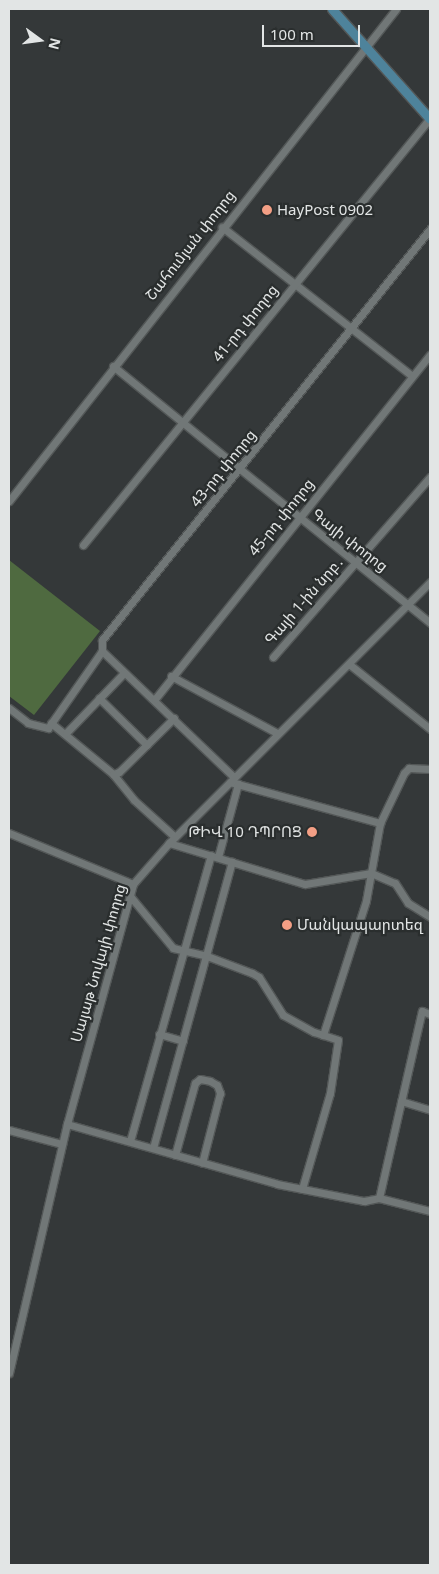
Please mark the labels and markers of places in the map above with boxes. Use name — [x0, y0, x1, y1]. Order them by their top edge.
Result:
place label: HayPost 0902 — [277, 201, 373, 219]
marker: HayPost 0902 — [261, 204, 273, 216]
place label: ԹԻՎ 10 ԴՊՐՈՑ — [188, 823, 302, 841]
marker: ԹԻՎ 10 ԴՊՐՈՑ — [306, 826, 318, 838]
place label: Մանկապարտեզ — [297, 916, 423, 934]
marker: Մանկապարտեզ — [281, 919, 293, 931]

